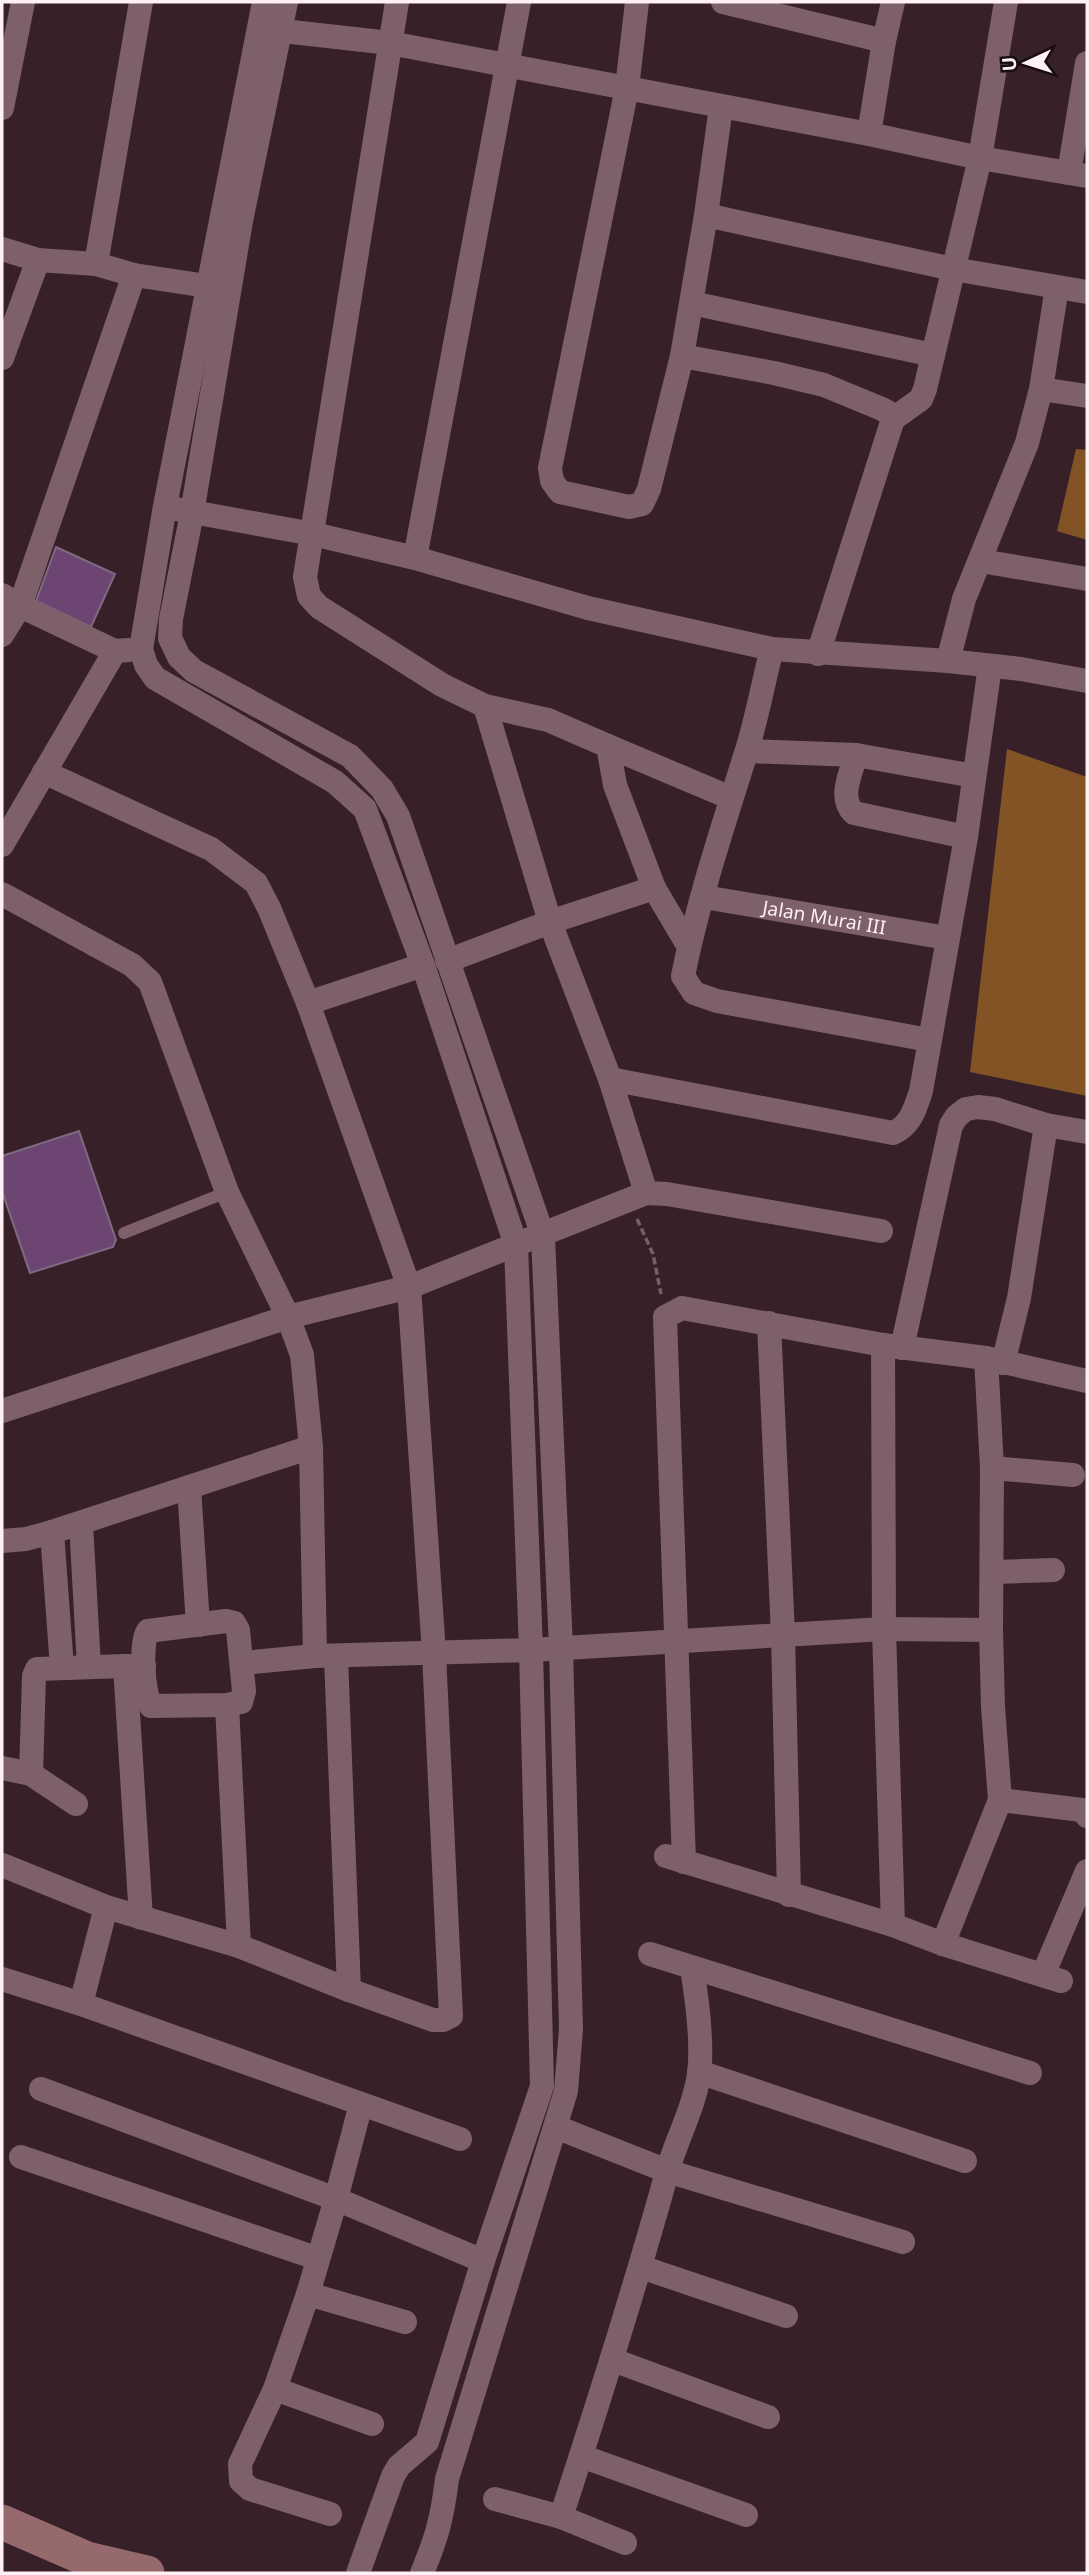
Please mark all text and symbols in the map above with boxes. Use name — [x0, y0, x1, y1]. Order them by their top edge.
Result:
north arrow — [991, 28, 1061, 98]
text: U — [996, 56, 1023, 72]
street label: Jalan Murai III — [759, 894, 888, 940]

